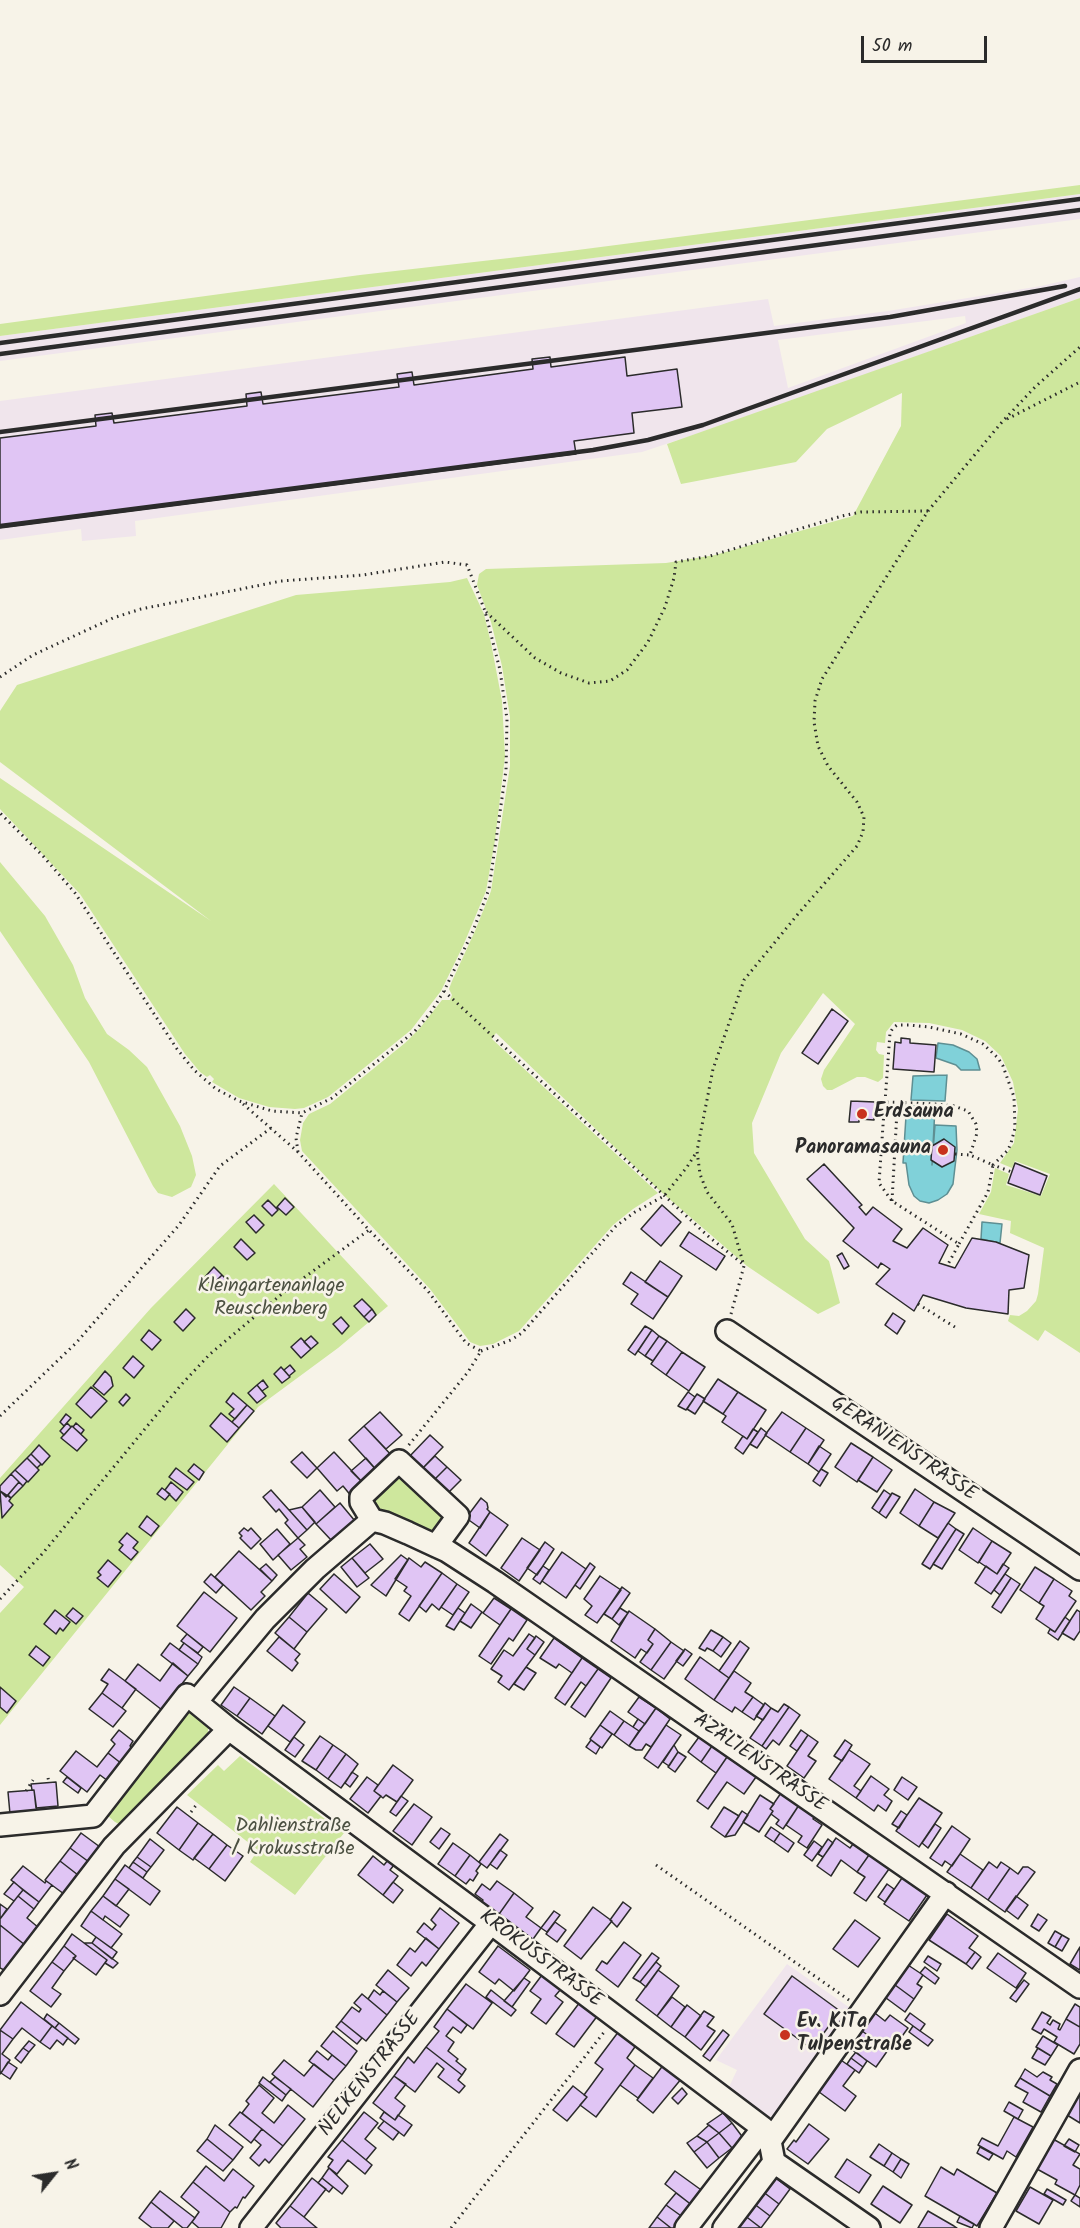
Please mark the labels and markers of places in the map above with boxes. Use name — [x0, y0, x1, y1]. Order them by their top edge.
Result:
place label: Erdsauna — [874, 1102, 954, 1126]
marker: Erdsauna — [855, 1107, 869, 1121]
place label: Panoramasauna — [795, 1138, 931, 1162]
marker: Panoramasauna — [936, 1143, 950, 1157]
place label: Ev. KiTa Tulpenstraße — [797, 2012, 912, 2059]
marker: Ev. KiTa Tulpenstraße — [778, 2028, 792, 2042]

